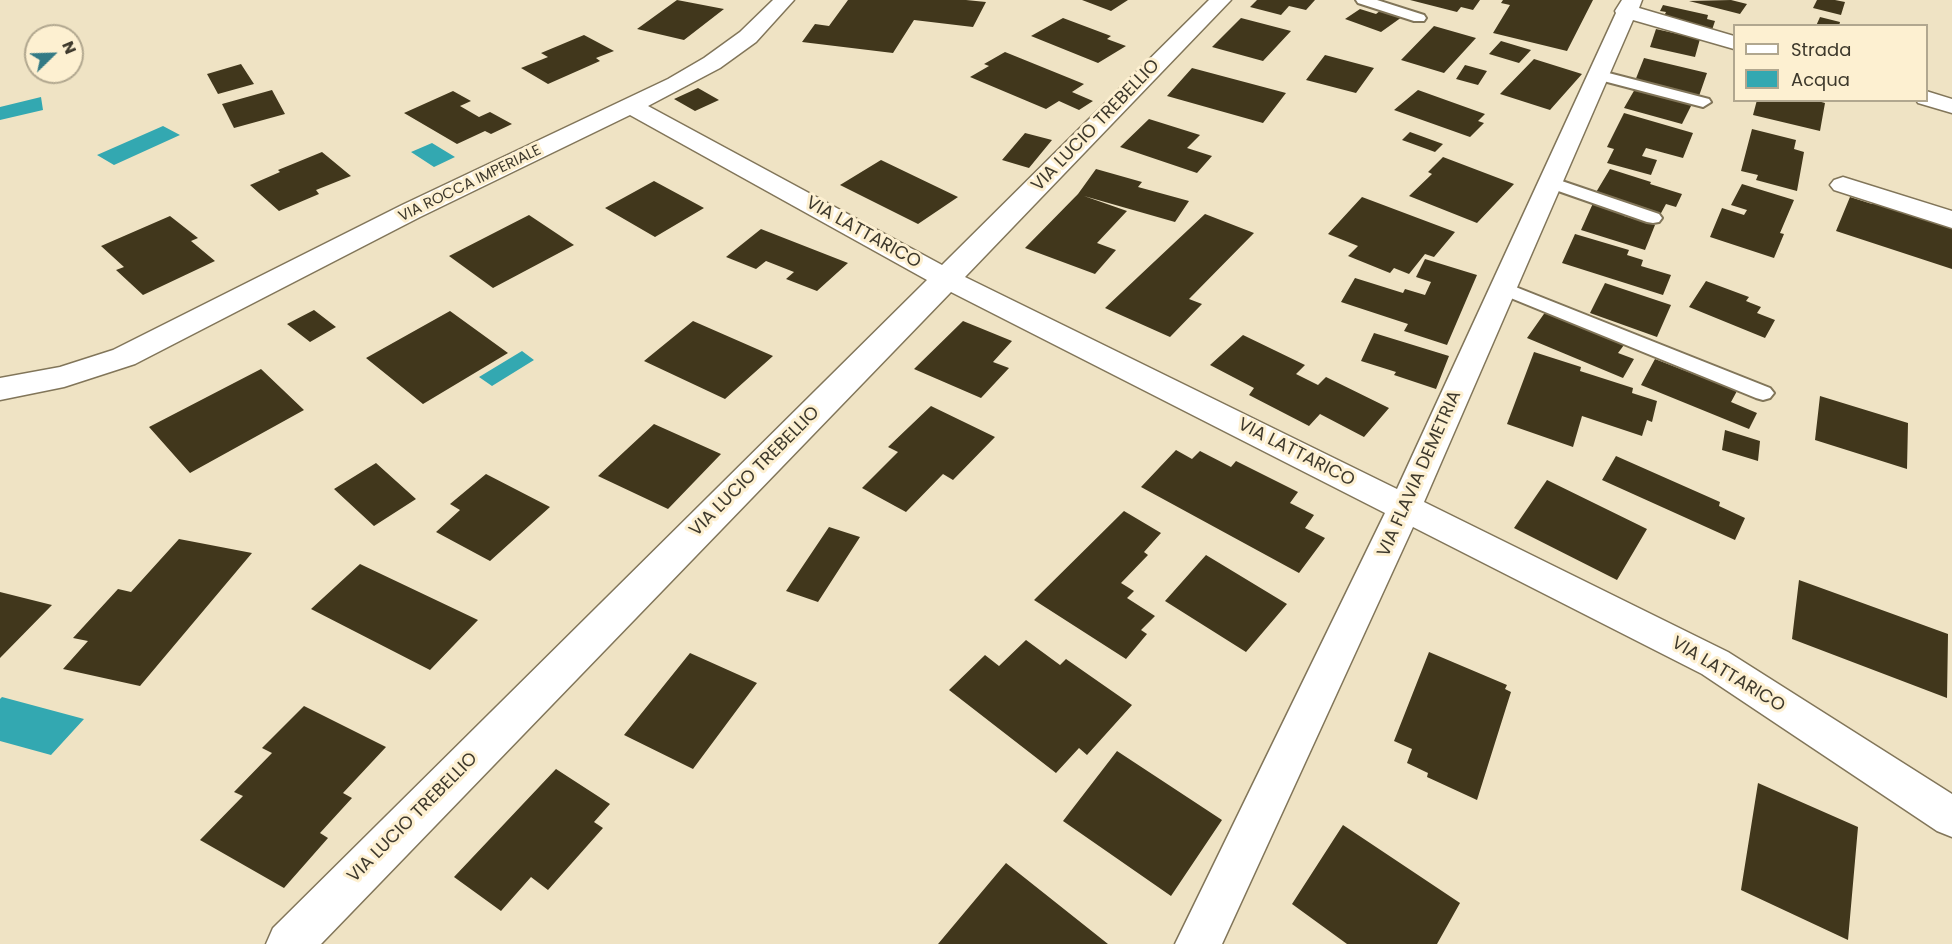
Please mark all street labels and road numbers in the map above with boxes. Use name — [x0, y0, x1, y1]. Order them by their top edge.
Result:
street label: VIA LUCIO TREBELLIO — [1027, 56, 1165, 196]
street label: VIA ROCCA IMPERIALE — [396, 142, 544, 226]
street label: VIA LATTARICO — [802, 192, 924, 274]
street label: VIA FLAVIA DEMETRIA — [1374, 387, 1466, 561]
street label: VIA LUCIO TREBELLIO — [685, 402, 825, 542]
street label: VIA LATTARICO — [1234, 414, 1358, 492]
street label: VIA LATTARICO — [1667, 633, 1789, 717]
street label: VIA LUCIO TREBELLIO — [343, 748, 483, 888]

